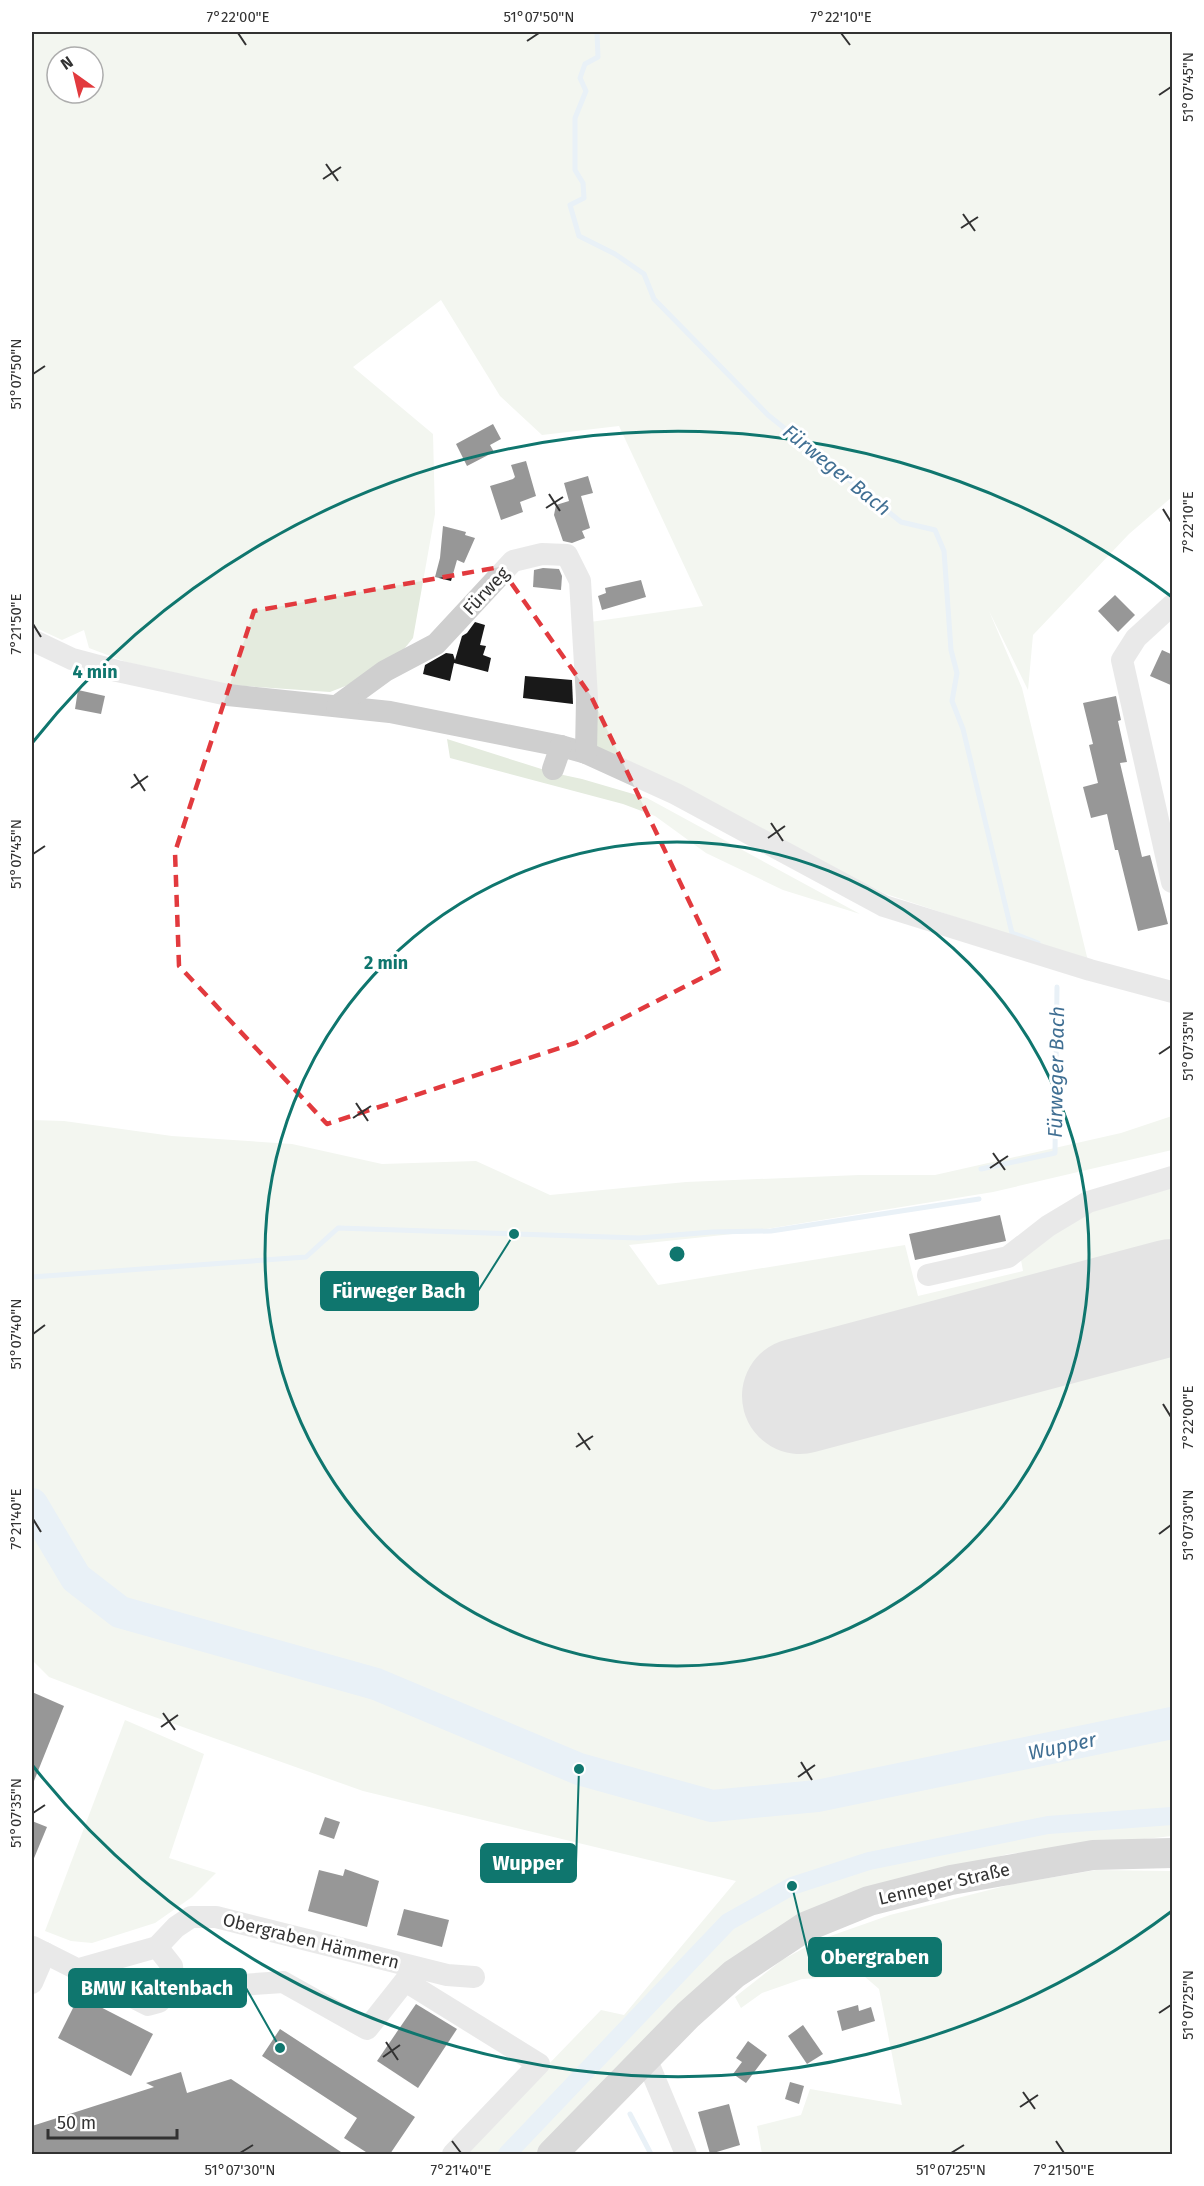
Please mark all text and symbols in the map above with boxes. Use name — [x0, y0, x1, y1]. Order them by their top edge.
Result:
text: 7°22'00"E — [206, 8, 270, 26]
text: 51°07'50"N — [503, 8, 575, 26]
text: 7°22'10"E — [810, 8, 872, 26]
north arrow — [45, 45, 105, 105]
text: N — [57, 52, 77, 74]
text: 51°07'45"N — [1179, 52, 1197, 122]
text: 51°07'50"N — [7, 338, 25, 410]
water label: Fürweger Bach — [778, 419, 896, 521]
text: 7°22'10"E — [1179, 491, 1197, 553]
street label: Fürweg — [458, 562, 514, 620]
text: 7°21'50"E — [7, 593, 25, 655]
text: 4 min — [72, 661, 118, 683]
text: 51°07'45"N — [7, 819, 25, 889]
text: 2 min — [364, 952, 408, 974]
water label: Fürweger Bach — [1043, 1006, 1069, 1138]
text: 51°07'35"N — [1179, 1011, 1197, 1081]
centre of rings — [667, 1244, 687, 1264]
callout: Fürweger Bach — [321, 1272, 478, 1310]
text: Fürweger Bach — [332, 1279, 466, 1303]
text: 51°07'40"N — [7, 1298, 25, 1370]
text: 7°22'00"E — [1179, 1385, 1197, 1449]
text: 7°21'40"E — [7, 1488, 25, 1550]
text: 51°07'30"N — [1179, 1489, 1197, 1561]
water label: Wupper — [1026, 1727, 1100, 1765]
text: 51°07'35"N — [7, 1778, 25, 1848]
callout: Wupper — [481, 1844, 576, 1882]
text: Wupper — [492, 1851, 565, 1875]
street label: Lenneper Straße — [876, 1858, 1012, 1910]
street label: Obergraben Hämmern — [220, 1908, 402, 1974]
callout: Obergraben — [809, 1938, 941, 1976]
text: Obergraben — [821, 1945, 929, 1969]
callout: BMW Kaltenbach — [69, 1969, 246, 2007]
text: 51°07'25"N — [1179, 1970, 1197, 2040]
text: BMW Kaltenbach — [81, 1976, 233, 2000]
scale bar — [48, 2102, 177, 2140]
text: 50 m — [57, 2112, 96, 2134]
text: 51°07'30"N — [204, 2161, 276, 2179]
text: 7°21'40"E — [430, 2161, 492, 2179]
text: 51°07'25"N — [916, 2161, 986, 2179]
text: 7°21'50"E — [1033, 2161, 1095, 2179]

